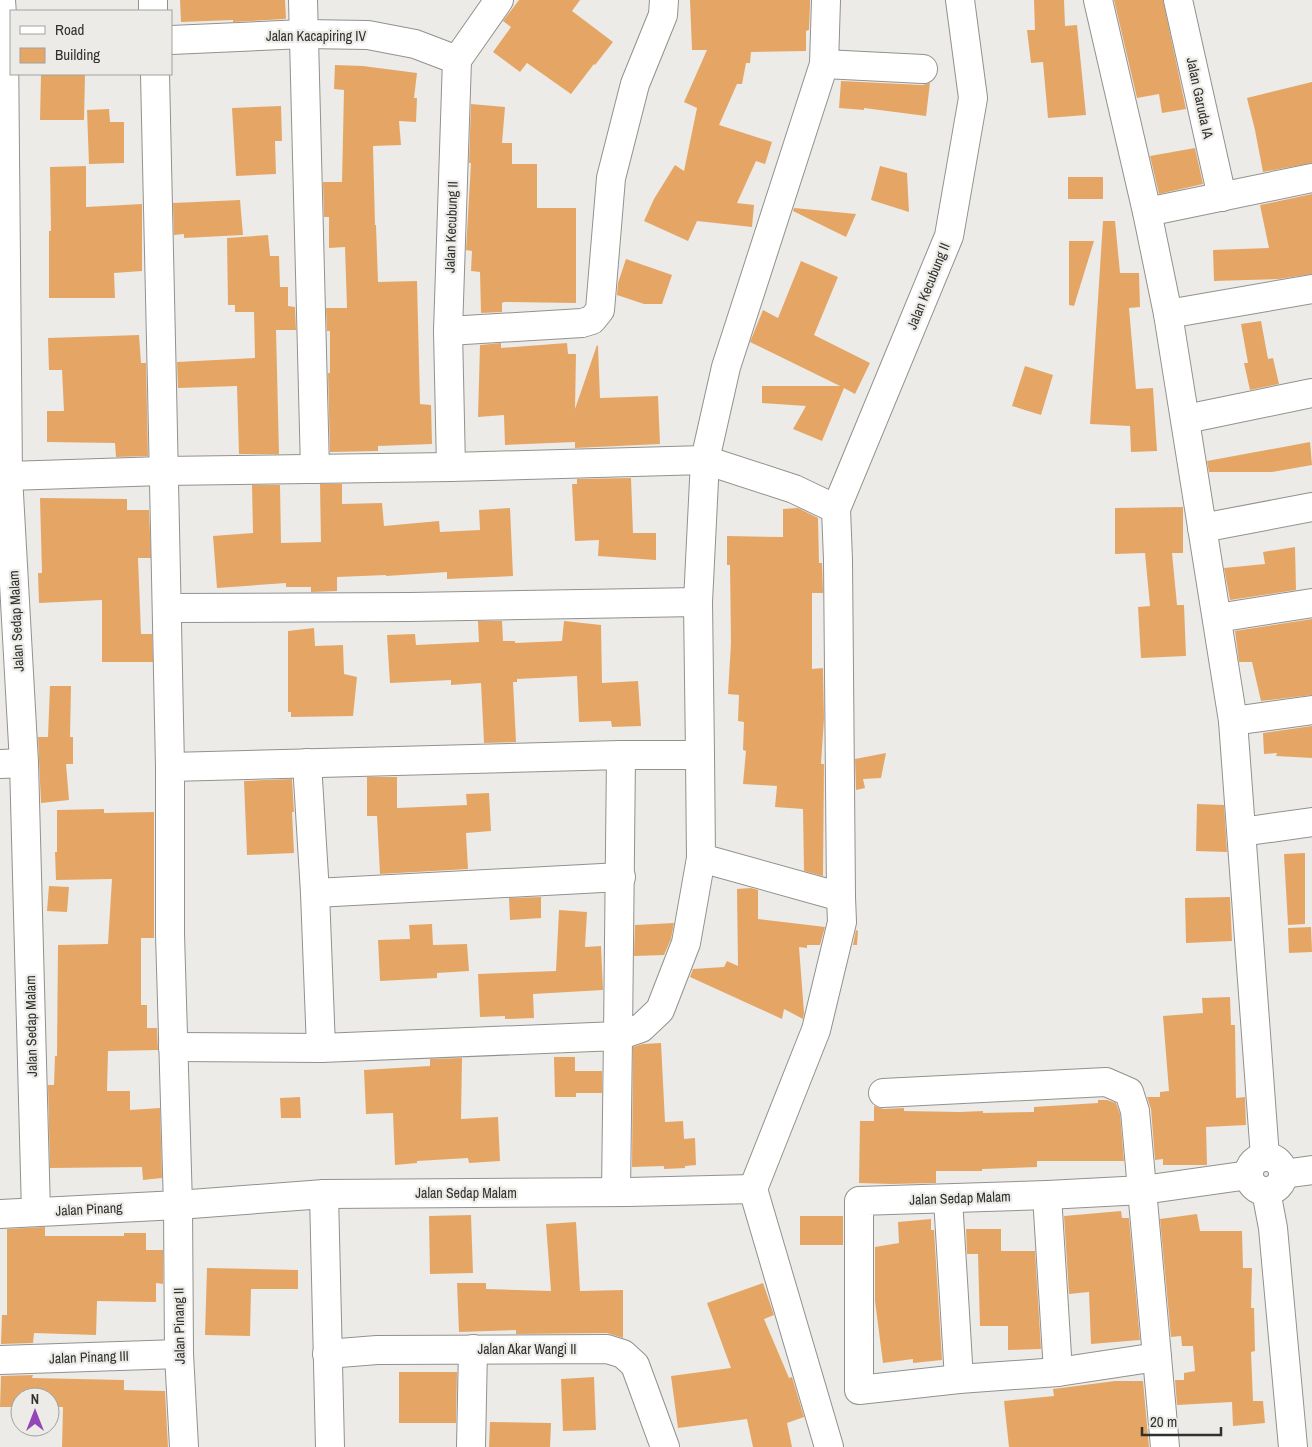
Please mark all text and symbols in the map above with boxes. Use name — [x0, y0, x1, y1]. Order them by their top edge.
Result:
legend — [10, 10, 172, 75]
text: Road — [55, 19, 84, 40]
street label: Jalan Kacapiring IV — [266, 27, 366, 45]
text: Building — [55, 44, 100, 65]
street label: Jalan Garuda IA — [1183, 56, 1217, 141]
street label: Jalan Kecubung II — [440, 181, 462, 273]
street label: Jalan Kecubung II — [902, 240, 954, 332]
street label: Jalan Sedap Malam — [4, 570, 28, 672]
street label: Jalan Sedap Malam — [21, 975, 41, 1077]
street label: Jalan Sedap Malam — [415, 1184, 517, 1202]
street label: Jalan Sedap Malam — [909, 1187, 1011, 1209]
street label: Jalan Pinang — [55, 1198, 124, 1220]
street label: Jalan Pinang II — [169, 1288, 189, 1364]
street label: Jalan Akar Wangi II — [477, 1340, 577, 1358]
street label: Jalan Pinang III — [49, 1347, 129, 1367]
north arrow — [10, 1387, 60, 1437]
text: N — [31, 1390, 39, 1408]
scale bar — [1142, 1404, 1221, 1436]
text: 20 m — [1150, 1411, 1177, 1432]

